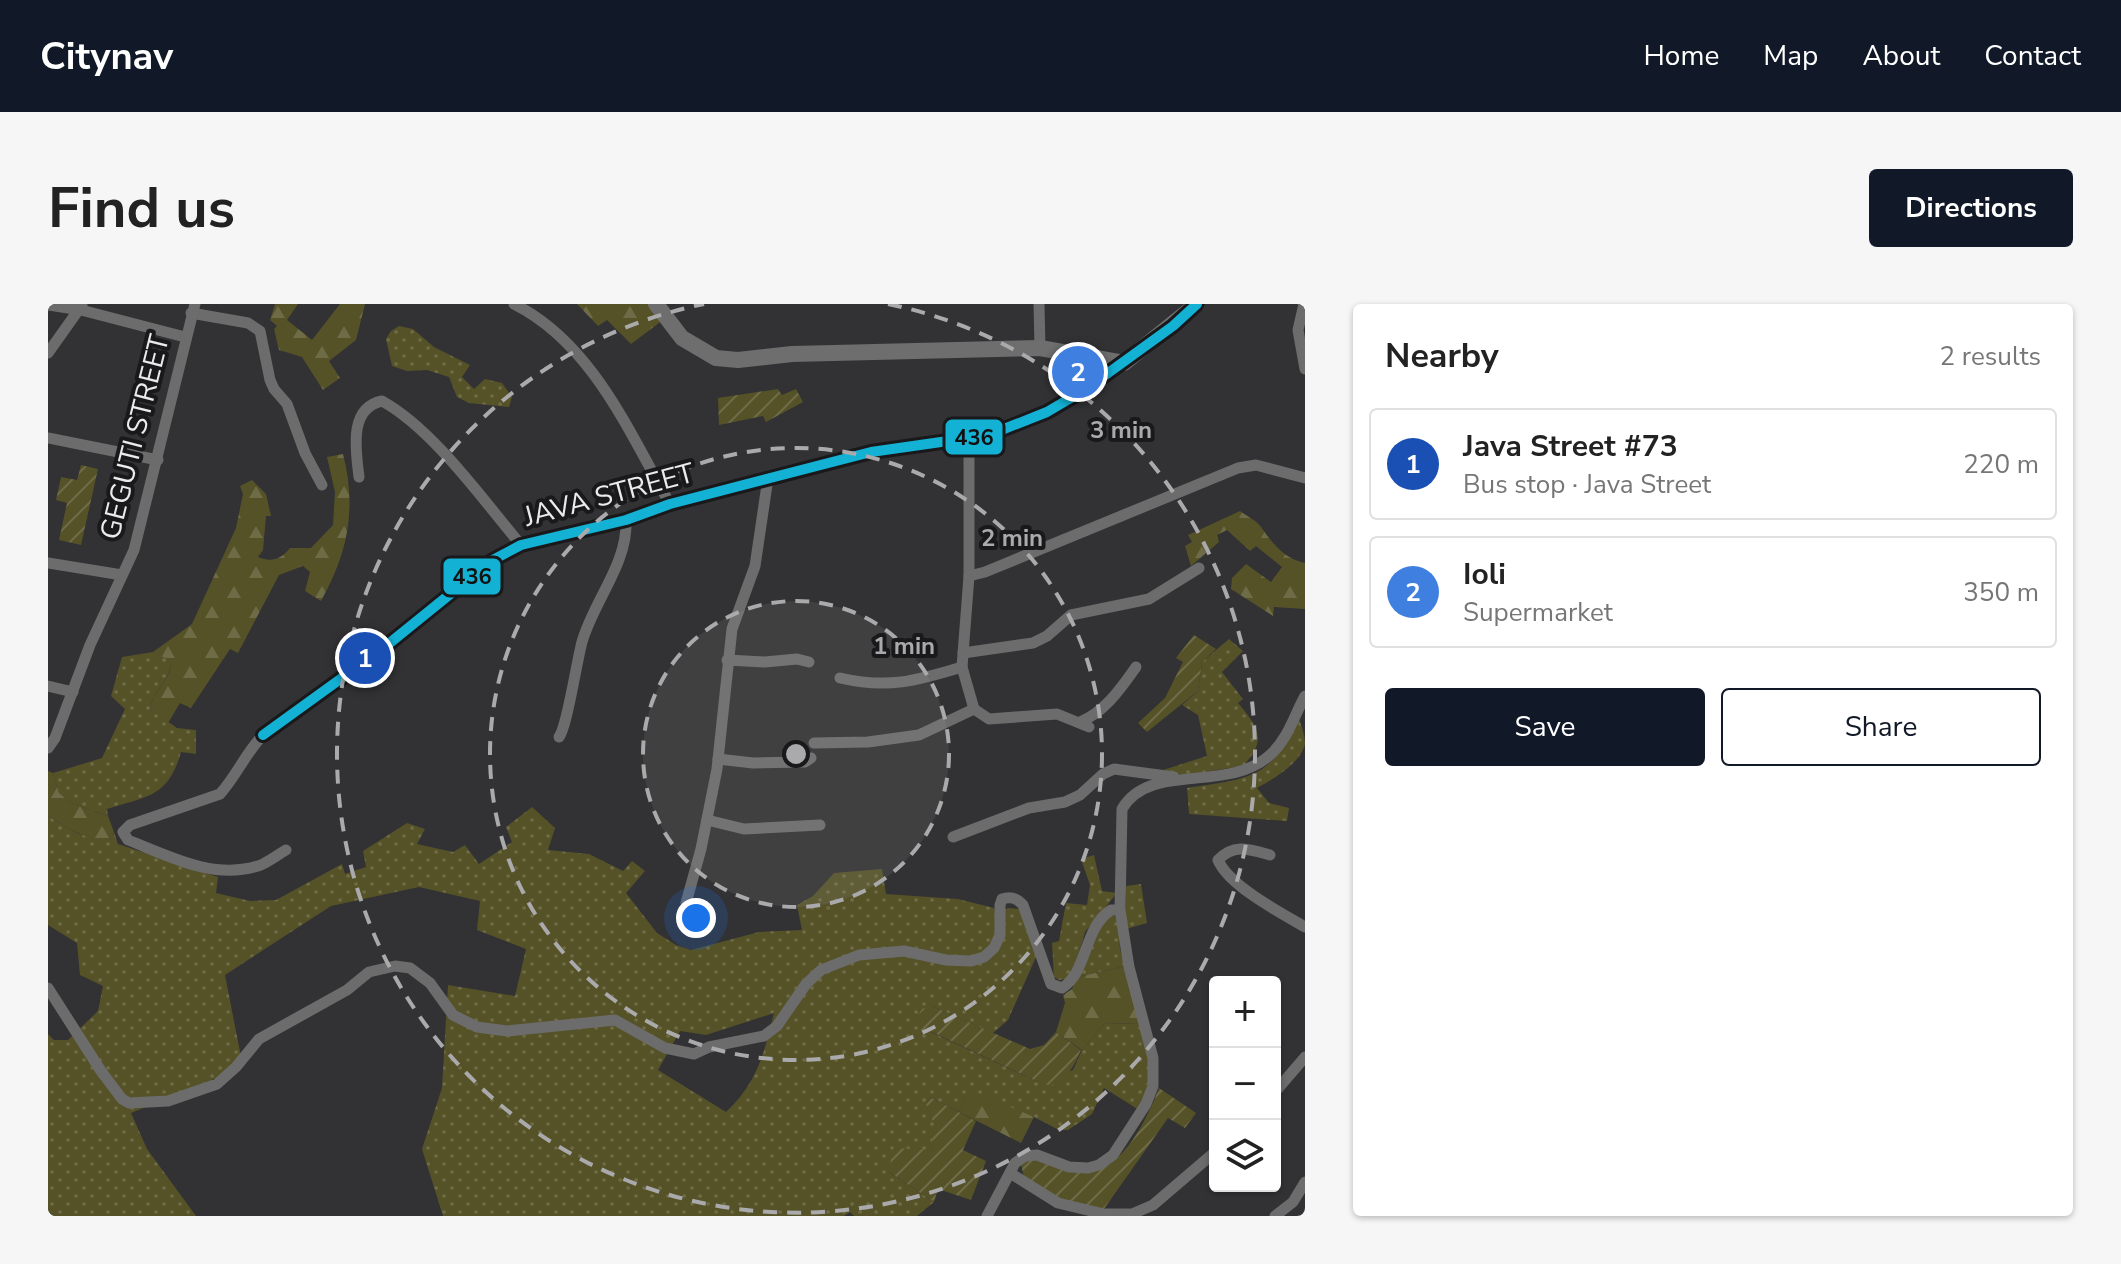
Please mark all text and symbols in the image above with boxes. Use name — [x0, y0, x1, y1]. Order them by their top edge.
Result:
text: Citynav — [40, 31, 173, 82]
text: Home — [1644, 37, 1719, 75]
text: Map — [1763, 37, 1818, 75]
text: About — [1862, 37, 1940, 75]
text: Contact — [1984, 37, 2081, 75]
button: Directions — [1869, 169, 2073, 247]
text: Find us — [48, 170, 235, 247]
street label: GEGUTI STREET — [91, 330, 179, 543]
text: Nearby — [1385, 333, 1499, 379]
text: 2 results — [1940, 339, 2041, 374]
pin: 2 — [1052, 342, 1104, 402]
text: 3 min — [1090, 414, 1152, 446]
line badge: 436 — [944, 418, 1004, 456]
text: 436 — [954, 423, 994, 453]
text: Java Street #73 — [1463, 426, 1678, 467]
text: 1 — [1405, 447, 1421, 482]
text: 220 m — [1963, 447, 2039, 482]
street label: JAVA STREET — [519, 454, 698, 536]
text: Bus stop · Java Street — [1463, 467, 1711, 502]
text: 2 min — [981, 522, 1043, 554]
text: Ioli — [1463, 554, 1506, 595]
line badge: 436 — [442, 557, 502, 596]
text: 436 — [452, 562, 492, 592]
text: 2 — [1405, 575, 1421, 610]
text: 350 m — [1963, 575, 2039, 610]
text: Supermarket — [1463, 595, 1613, 630]
pin: 1 — [339, 628, 391, 688]
text: 1 min — [873, 630, 935, 662]
button: Save — [1385, 688, 1705, 766]
button: Share — [1721, 688, 2041, 766]
centre of rings — [782, 740, 810, 768]
your location — [676, 898, 716, 938]
map controls — [1209, 976, 1281, 1192]
button: + — [1209, 976, 1281, 1048]
button: − — [1209, 1048, 1281, 1120]
button: layers — [1209, 1120, 1281, 1192]

